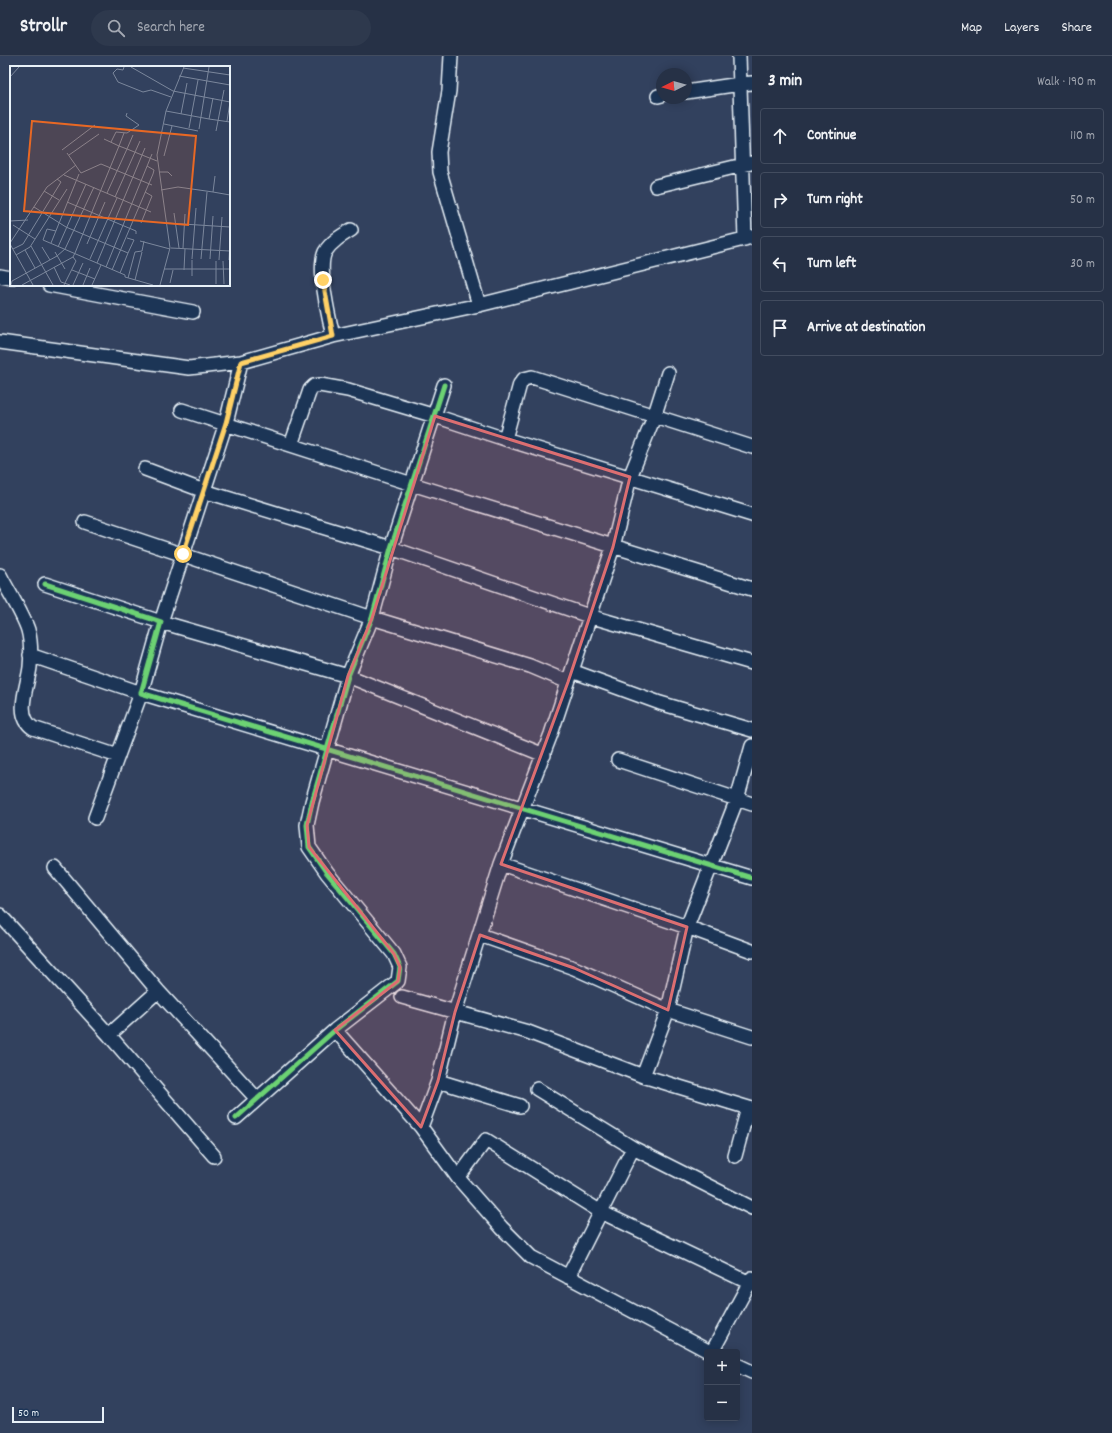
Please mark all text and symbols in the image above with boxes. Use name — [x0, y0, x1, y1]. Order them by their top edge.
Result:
search box — [91, 10, 371, 46]
text: Strollr — [20, 14, 67, 41]
icon: search — [105, 17, 127, 39]
text: Search here — [137, 17, 205, 39]
text: Map — [961, 18, 982, 38]
text: Layers — [1004, 18, 1039, 38]
text: Share — [1061, 18, 1092, 38]
inset map — [10, 66, 230, 286]
north arrow — [656, 68, 692, 104]
text: 3 min — [768, 70, 802, 94]
text: Walk · 190 m — [1037, 73, 1096, 92]
icon: ahead — [769, 125, 791, 147]
text: Continue — [807, 125, 856, 147]
text: 110 m — [1070, 127, 1095, 146]
icon: right — [769, 189, 791, 211]
text: Turn right — [807, 189, 863, 211]
text: 50 m — [1070, 191, 1095, 210]
icon: left — [769, 253, 791, 275]
text: Turn left — [807, 253, 856, 275]
text: 30 m — [1070, 255, 1095, 274]
route end — [314, 271, 332, 289]
icon: arrive — [769, 317, 791, 339]
text: Arrive at destination — [807, 317, 925, 339]
route start — [174, 545, 192, 563]
map controls — [704, 1349, 740, 1421]
button: + — [704, 1349, 740, 1385]
button: − — [704, 1385, 740, 1421]
scale bar — [12, 1405, 104, 1424]
text: 50 m — [18, 1406, 39, 1422]

